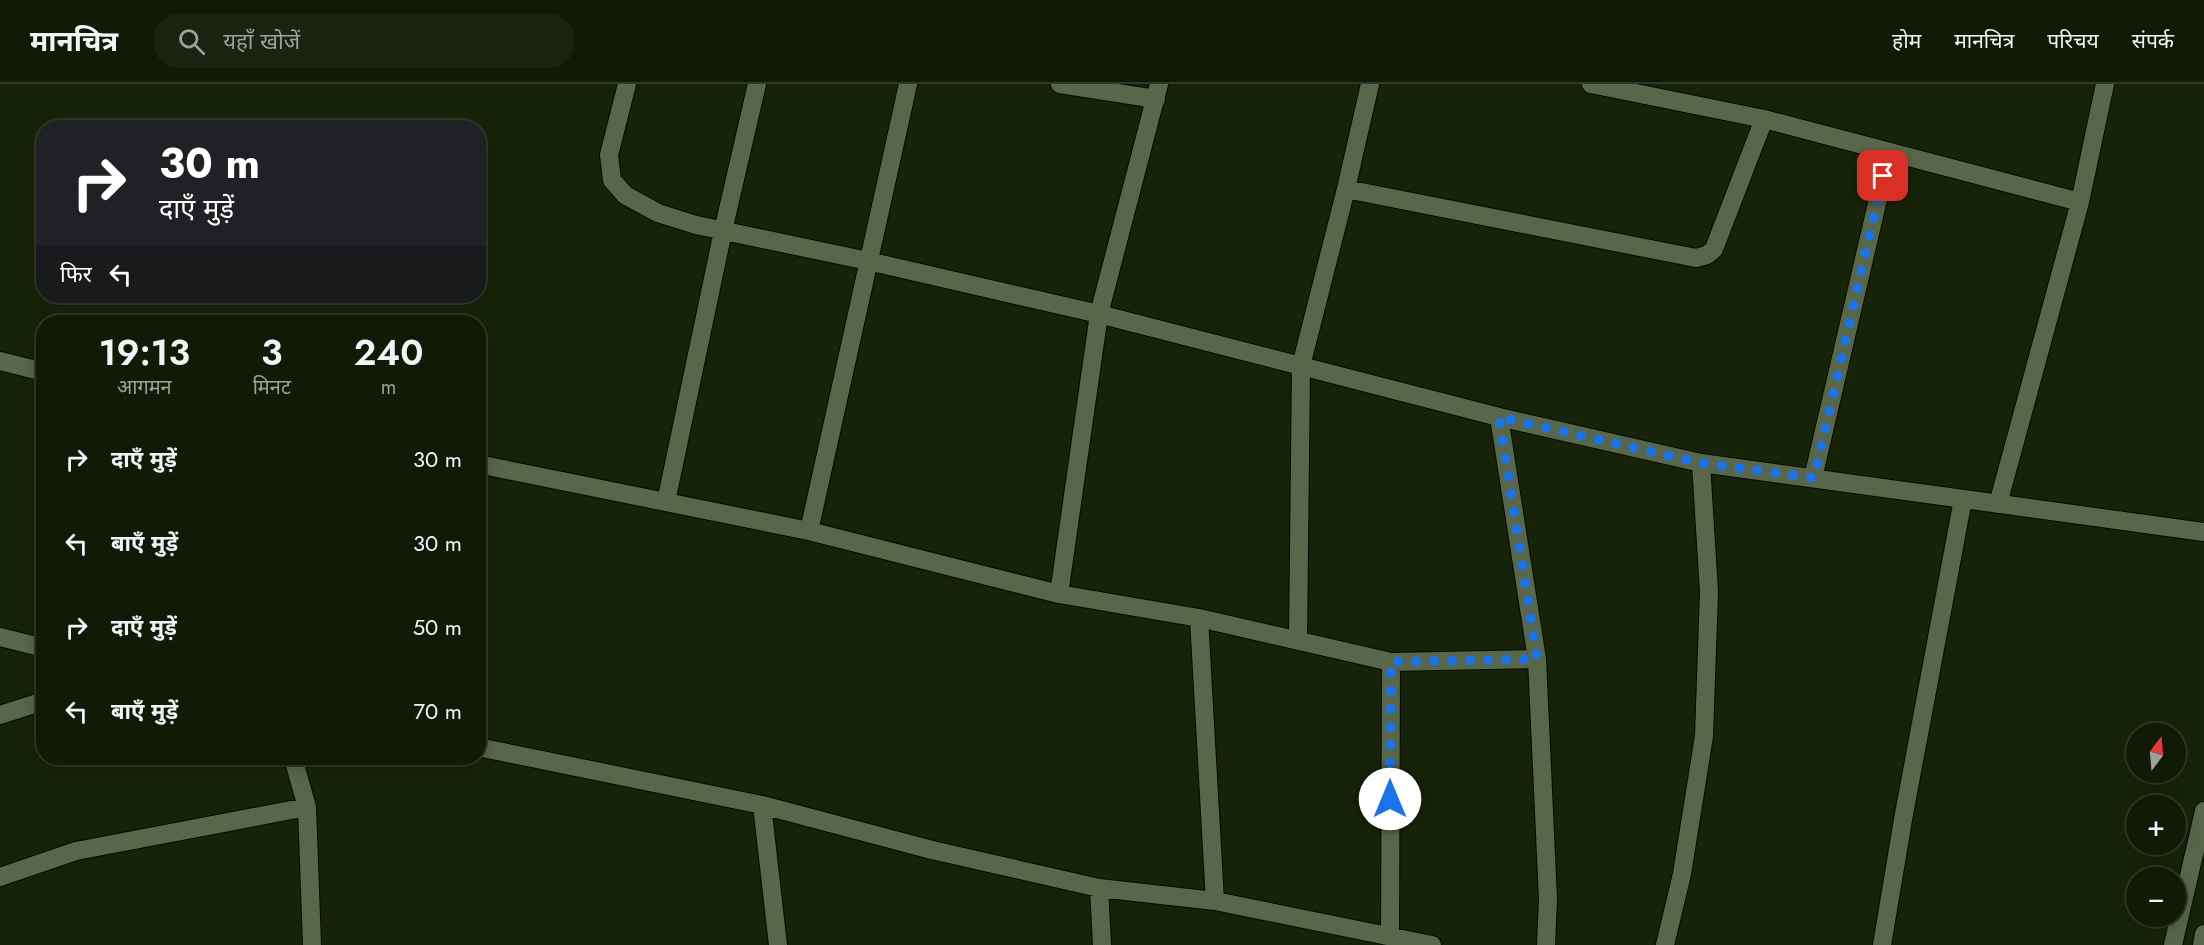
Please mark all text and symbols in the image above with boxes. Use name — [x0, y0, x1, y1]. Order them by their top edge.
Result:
search box — [154, 14, 574, 68]
text: मानचित्र — [30, 21, 118, 62]
icon: search — [175, 25, 208, 58]
text: यहाँ खोजें — [223, 25, 300, 57]
text: होम — [1892, 26, 1921, 56]
text: मानचित्र — [1954, 26, 2014, 56]
text: परिचय — [2047, 26, 2099, 56]
text: संपर्क — [2132, 26, 2174, 56]
text: 30 m — [159, 133, 260, 194]
icon: right — [60, 144, 138, 222]
pin — [1857, 150, 1908, 201]
icon: arrive — [1866, 159, 1899, 192]
text: दाएँ मुड़ें — [159, 189, 234, 228]
text: फिर — [60, 258, 92, 290]
icon: left — [104, 258, 137, 291]
text: 19:13 — [99, 326, 190, 378]
text: 3 — [261, 326, 283, 378]
text: 240 — [354, 326, 423, 378]
text: आगमन — [117, 373, 172, 402]
text: मिनट — [253, 373, 291, 402]
text: m — [381, 373, 396, 402]
icon: right — [60, 443, 93, 476]
text: दाएँ मुड़ें — [111, 443, 177, 475]
text: 30 m — [413, 443, 462, 475]
icon: left — [60, 527, 93, 560]
text: बाएँ मुड़ें — [111, 527, 178, 559]
text: 30 m — [413, 527, 462, 559]
icon: right — [60, 611, 93, 644]
text: दाएँ मुड़ें — [111, 611, 177, 643]
text: 50 m — [413, 611, 462, 643]
icon: left — [60, 695, 93, 728]
text: बाएँ मुड़ें — [111, 695, 178, 727]
text: 70 m — [413, 695, 462, 727]
north arrow — [2126, 723, 2186, 783]
map controls — [2126, 723, 2186, 927]
position arrow — [1358, 767, 1422, 831]
button: + — [2126, 795, 2186, 855]
button: − — [2126, 867, 2186, 927]

